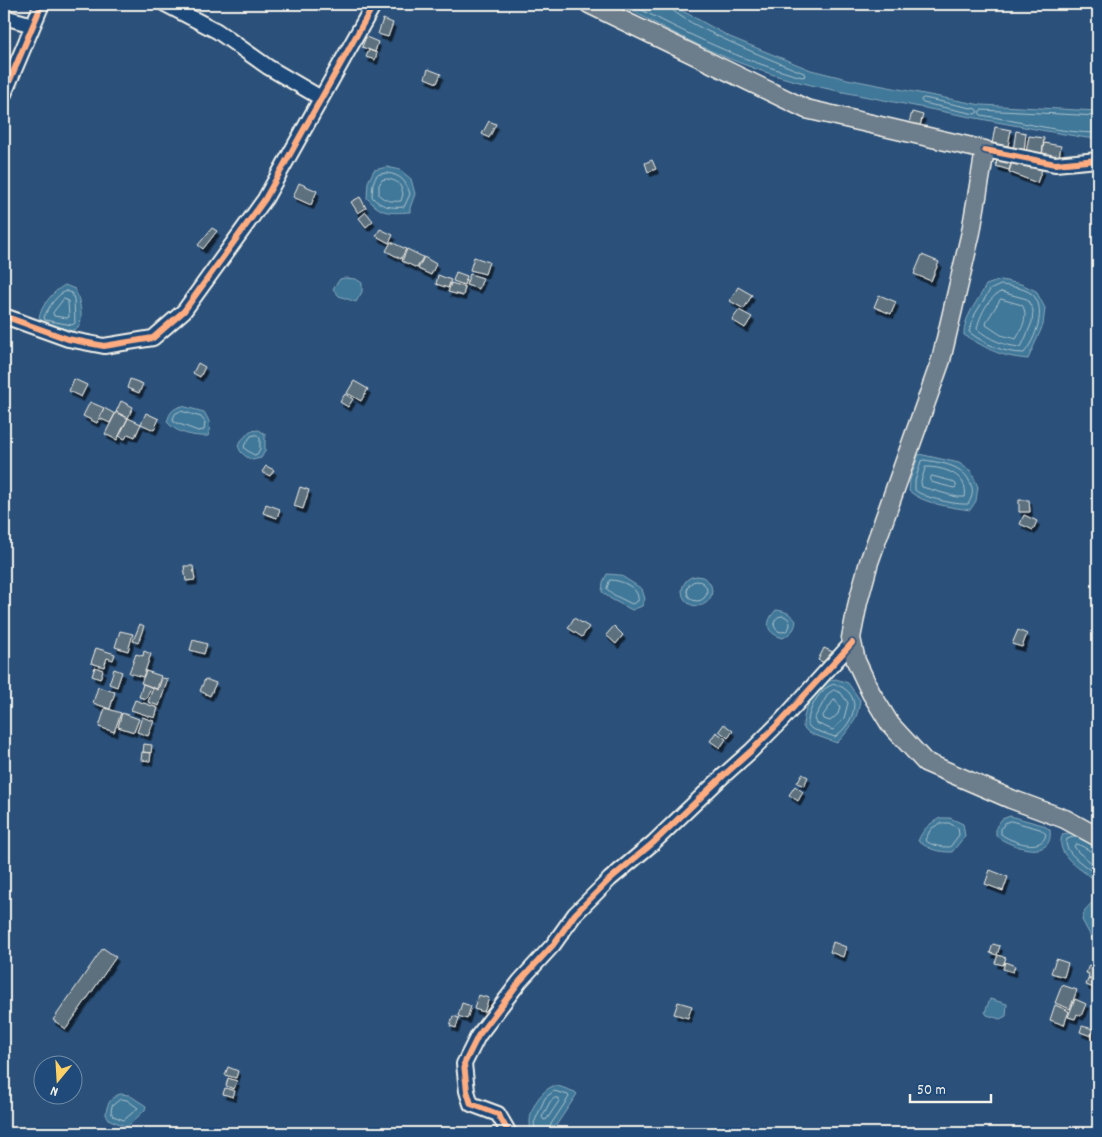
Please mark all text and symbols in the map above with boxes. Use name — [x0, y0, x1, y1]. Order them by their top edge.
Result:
north arrow — [32, 1054, 82, 1104]
scale bar — [910, 1072, 991, 1104]
text: N — [48, 1080, 61, 1101]
text: 50 m — [917, 1080, 946, 1102]

